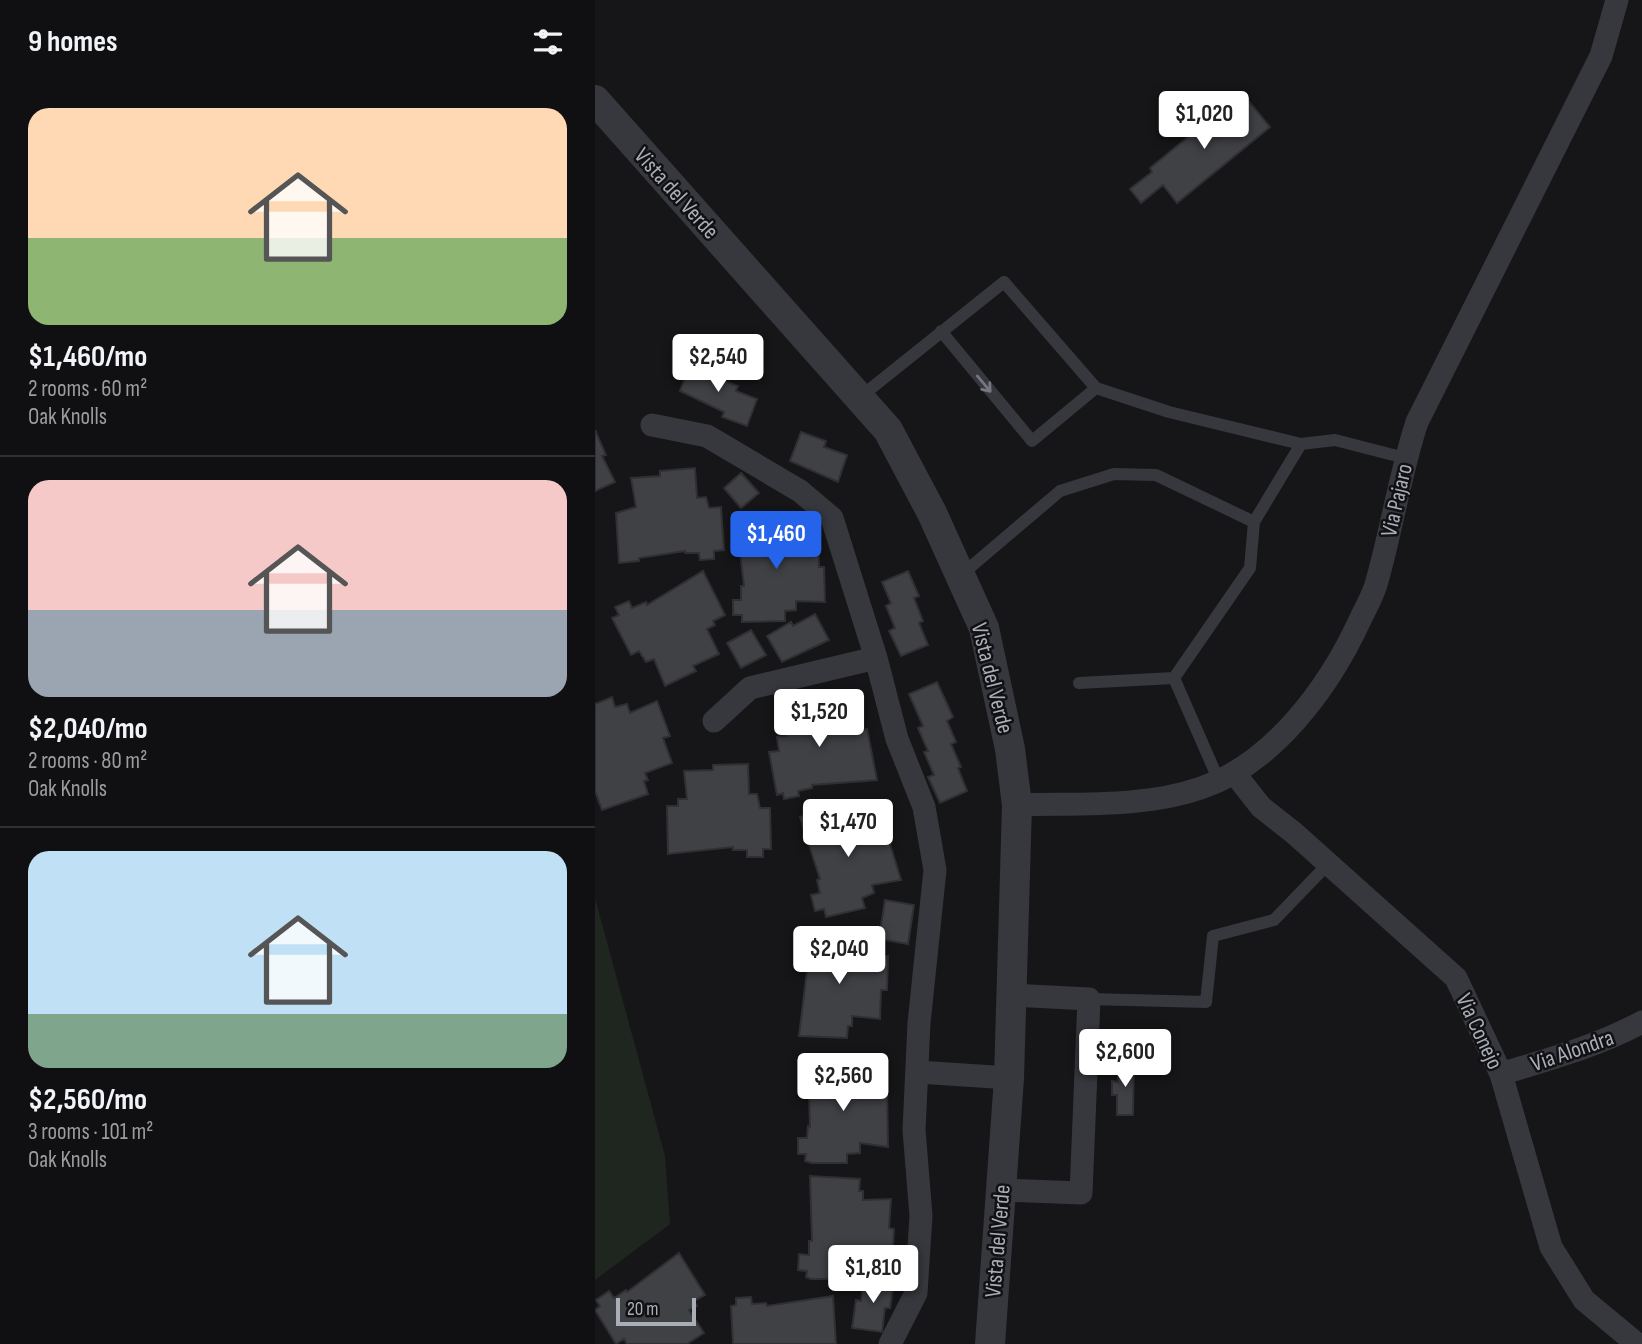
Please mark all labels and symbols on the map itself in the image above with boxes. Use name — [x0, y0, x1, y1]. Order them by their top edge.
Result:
pin: $1,020 — [1147, 92, 1261, 151]
street label: Vista del Verde — [628, 142, 724, 245]
pin: $2,540 — [661, 334, 775, 394]
one-way arrow — [977, 374, 992, 392]
street label: Via Pajaro — [1375, 461, 1419, 540]
pin: $1,460 — [719, 512, 833, 571]
street label: Vista del Verde — [965, 620, 1019, 736]
pin: $1,520 — [762, 690, 876, 749]
pin: $1,470 — [791, 800, 905, 859]
pin: $2,040 — [782, 926, 896, 986]
street label: Via Conejo — [1449, 989, 1509, 1074]
street label: Via Alondra — [1527, 1024, 1617, 1078]
pin: $2,600 — [1068, 1030, 1182, 1089]
pin: $2,560 — [786, 1054, 900, 1113]
street label: Vista del Verde — [979, 1184, 1017, 1299]
pin: $1,810 — [816, 1246, 930, 1305]
scale bar — [616, 1295, 697, 1327]

